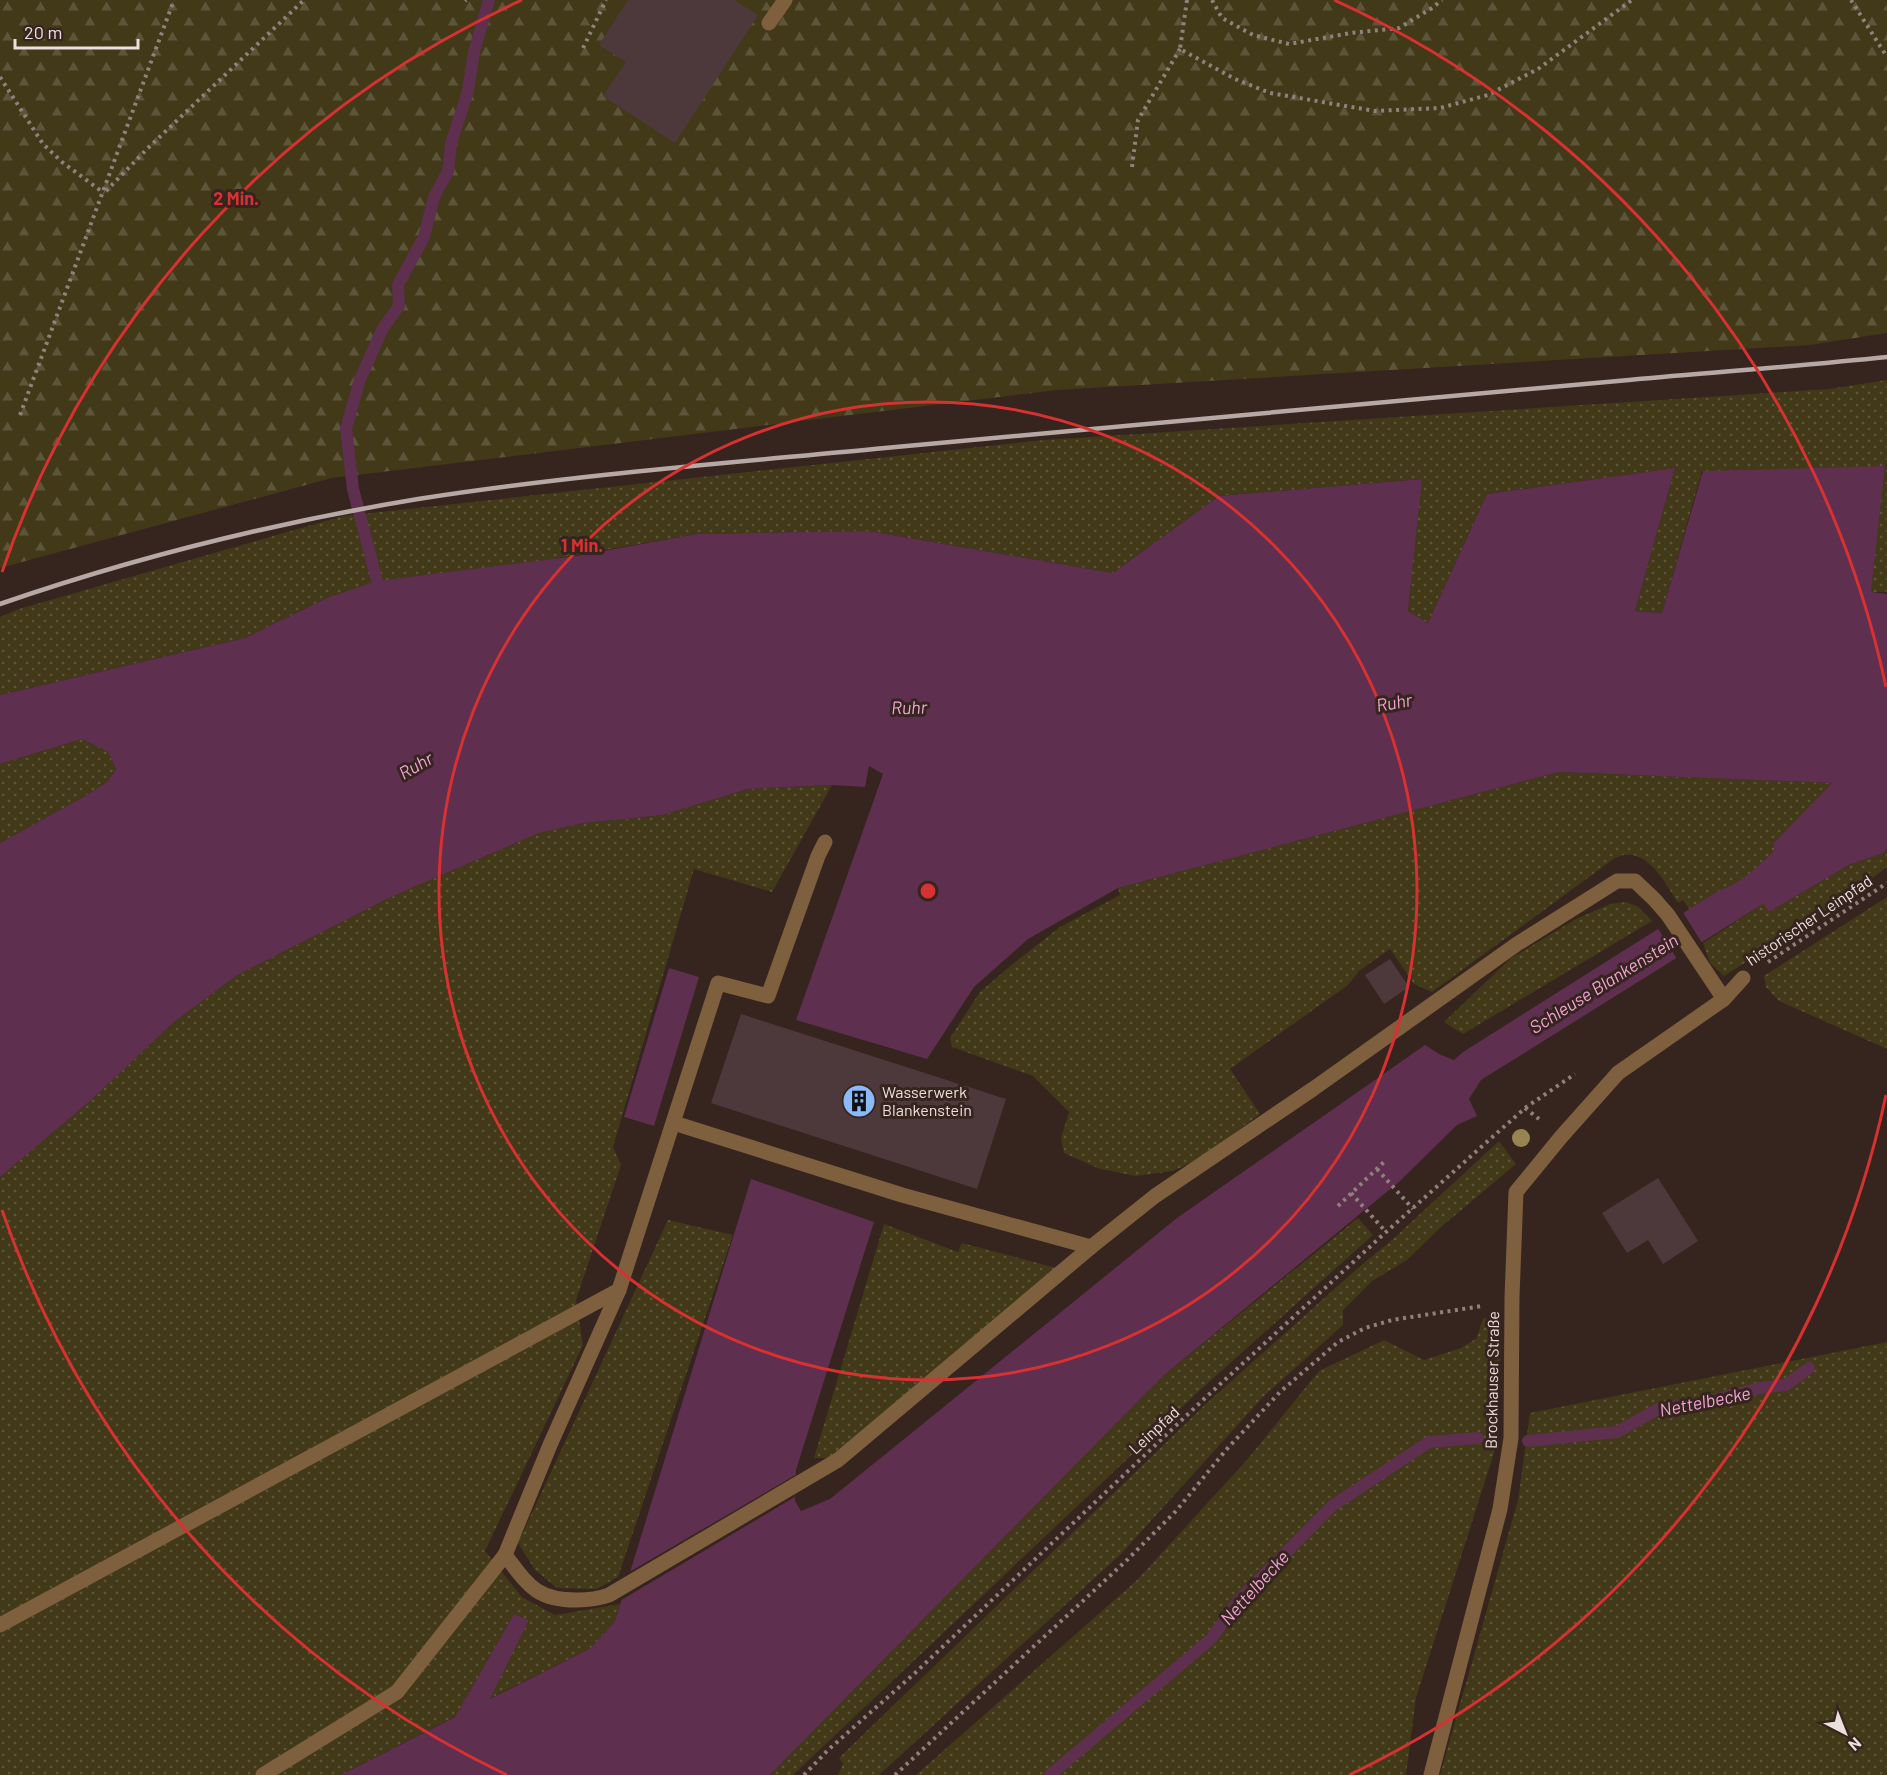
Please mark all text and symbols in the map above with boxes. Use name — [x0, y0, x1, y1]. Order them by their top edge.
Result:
scale bar — [15, 12, 138, 50]
text: 20 m — [24, 21, 62, 43]
text: 2 Min. — [213, 187, 259, 209]
text: 1 Min. — [561, 534, 603, 556]
water label: Ruhr — [1374, 688, 1414, 716]
water label: Ruhr — [891, 696, 928, 718]
water label: Ruhr — [394, 746, 437, 784]
street label: historischer Leinpfad — [1742, 870, 1875, 969]
centre of rings — [918, 881, 938, 901]
water label: Schleuse Blankenstein — [1525, 928, 1682, 1038]
place label: Wasserwerk Blankenstein — [882, 1082, 972, 1119]
building icon: Wasserwerk Blankenstein — [841, 1083, 877, 1119]
street label: Brockhauser Straße — [1481, 1311, 1502, 1449]
water label: Nettelbecke — [1657, 1381, 1752, 1421]
street label: Leinpfad — [1125, 1402, 1183, 1458]
water label: Nettelbecke — [1215, 1546, 1293, 1629]
north arrow — [1815, 1703, 1875, 1763]
text: N — [1845, 1734, 1866, 1755]

